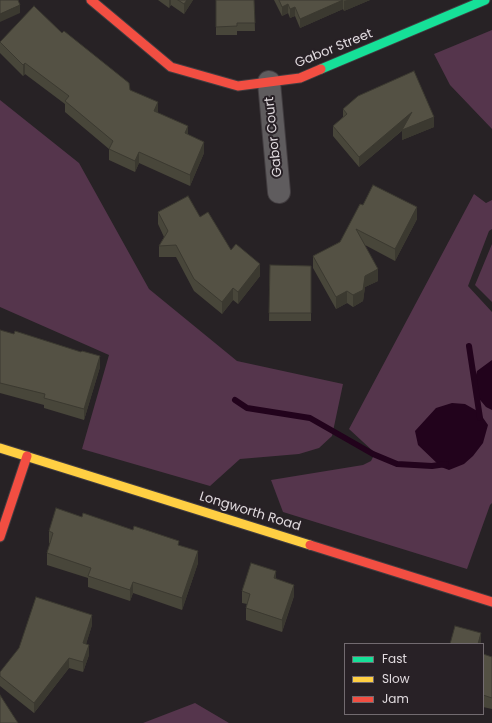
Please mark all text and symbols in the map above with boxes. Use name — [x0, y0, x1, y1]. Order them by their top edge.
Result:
street label: Gabor Street — [293, 26, 375, 72]
street label: Gabor Court — [262, 96, 286, 178]
street label: Longworth Road — [197, 489, 303, 535]
legend — [344, 643, 484, 715]
text: Fast — [382, 650, 407, 667]
text: Slow — [382, 670, 410, 687]
text: Jam — [382, 690, 409, 707]

